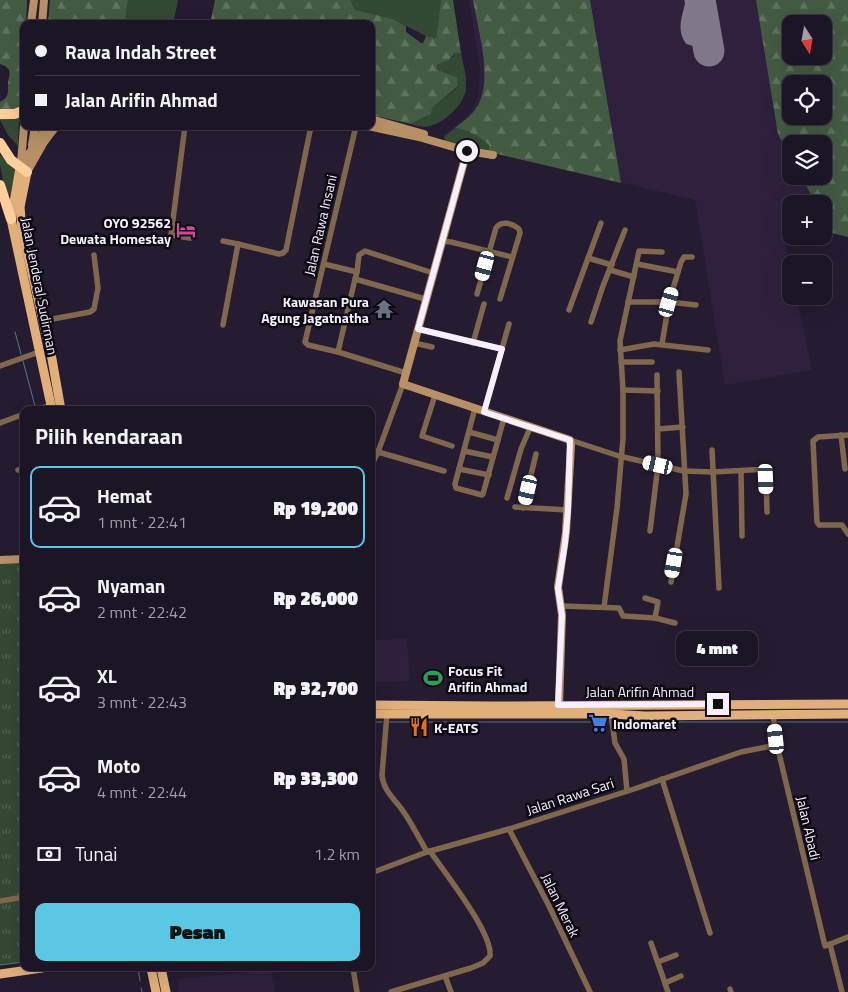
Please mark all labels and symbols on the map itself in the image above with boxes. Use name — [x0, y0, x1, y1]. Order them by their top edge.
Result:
north arrow — [782, 15, 832, 65]
route start — [456, 140, 478, 162]
street label: Jalan Rawa Insani — [298, 172, 342, 278]
place label: OYO 92562 Dewata Homestay — [60, 212, 171, 249]
street label: Jalan Jenderal Sudirman — [16, 215, 64, 357]
hotel icon: OYO 92562 Dewata Homestay — [175, 219, 197, 241]
car — [473, 250, 496, 282]
car — [657, 286, 680, 318]
place label: Kawasan Pura Agung Jagatnatha — [261, 291, 369, 328]
temple icon: Kawasan Pura Agung Jagatnatha — [373, 298, 395, 320]
car — [641, 454, 674, 476]
car — [757, 464, 774, 494]
car — [517, 474, 538, 506]
car — [664, 547, 683, 579]
callout: 4 mnt — [677, 632, 759, 666]
place label: Focus Fit Arifin Ahmad — [448, 660, 527, 697]
sports icon: Focus Fit Arifin Ahmad — [422, 667, 444, 689]
street label: Jalan Arifin Ahmad — [586, 681, 694, 702]
route end — [707, 693, 729, 715]
supermarket icon: Indomaret — [587, 712, 609, 734]
place label: Indomaret — [613, 713, 676, 734]
restaurant icon: K-EATS — [408, 716, 430, 738]
place label: K-EATS — [434, 717, 479, 738]
car — [766, 723, 785, 755]
street label: Jalan Rawa Sari — [524, 772, 616, 820]
street label: Jalan Abadi — [791, 794, 827, 862]
street label: Jalan Merak — [536, 869, 586, 941]

